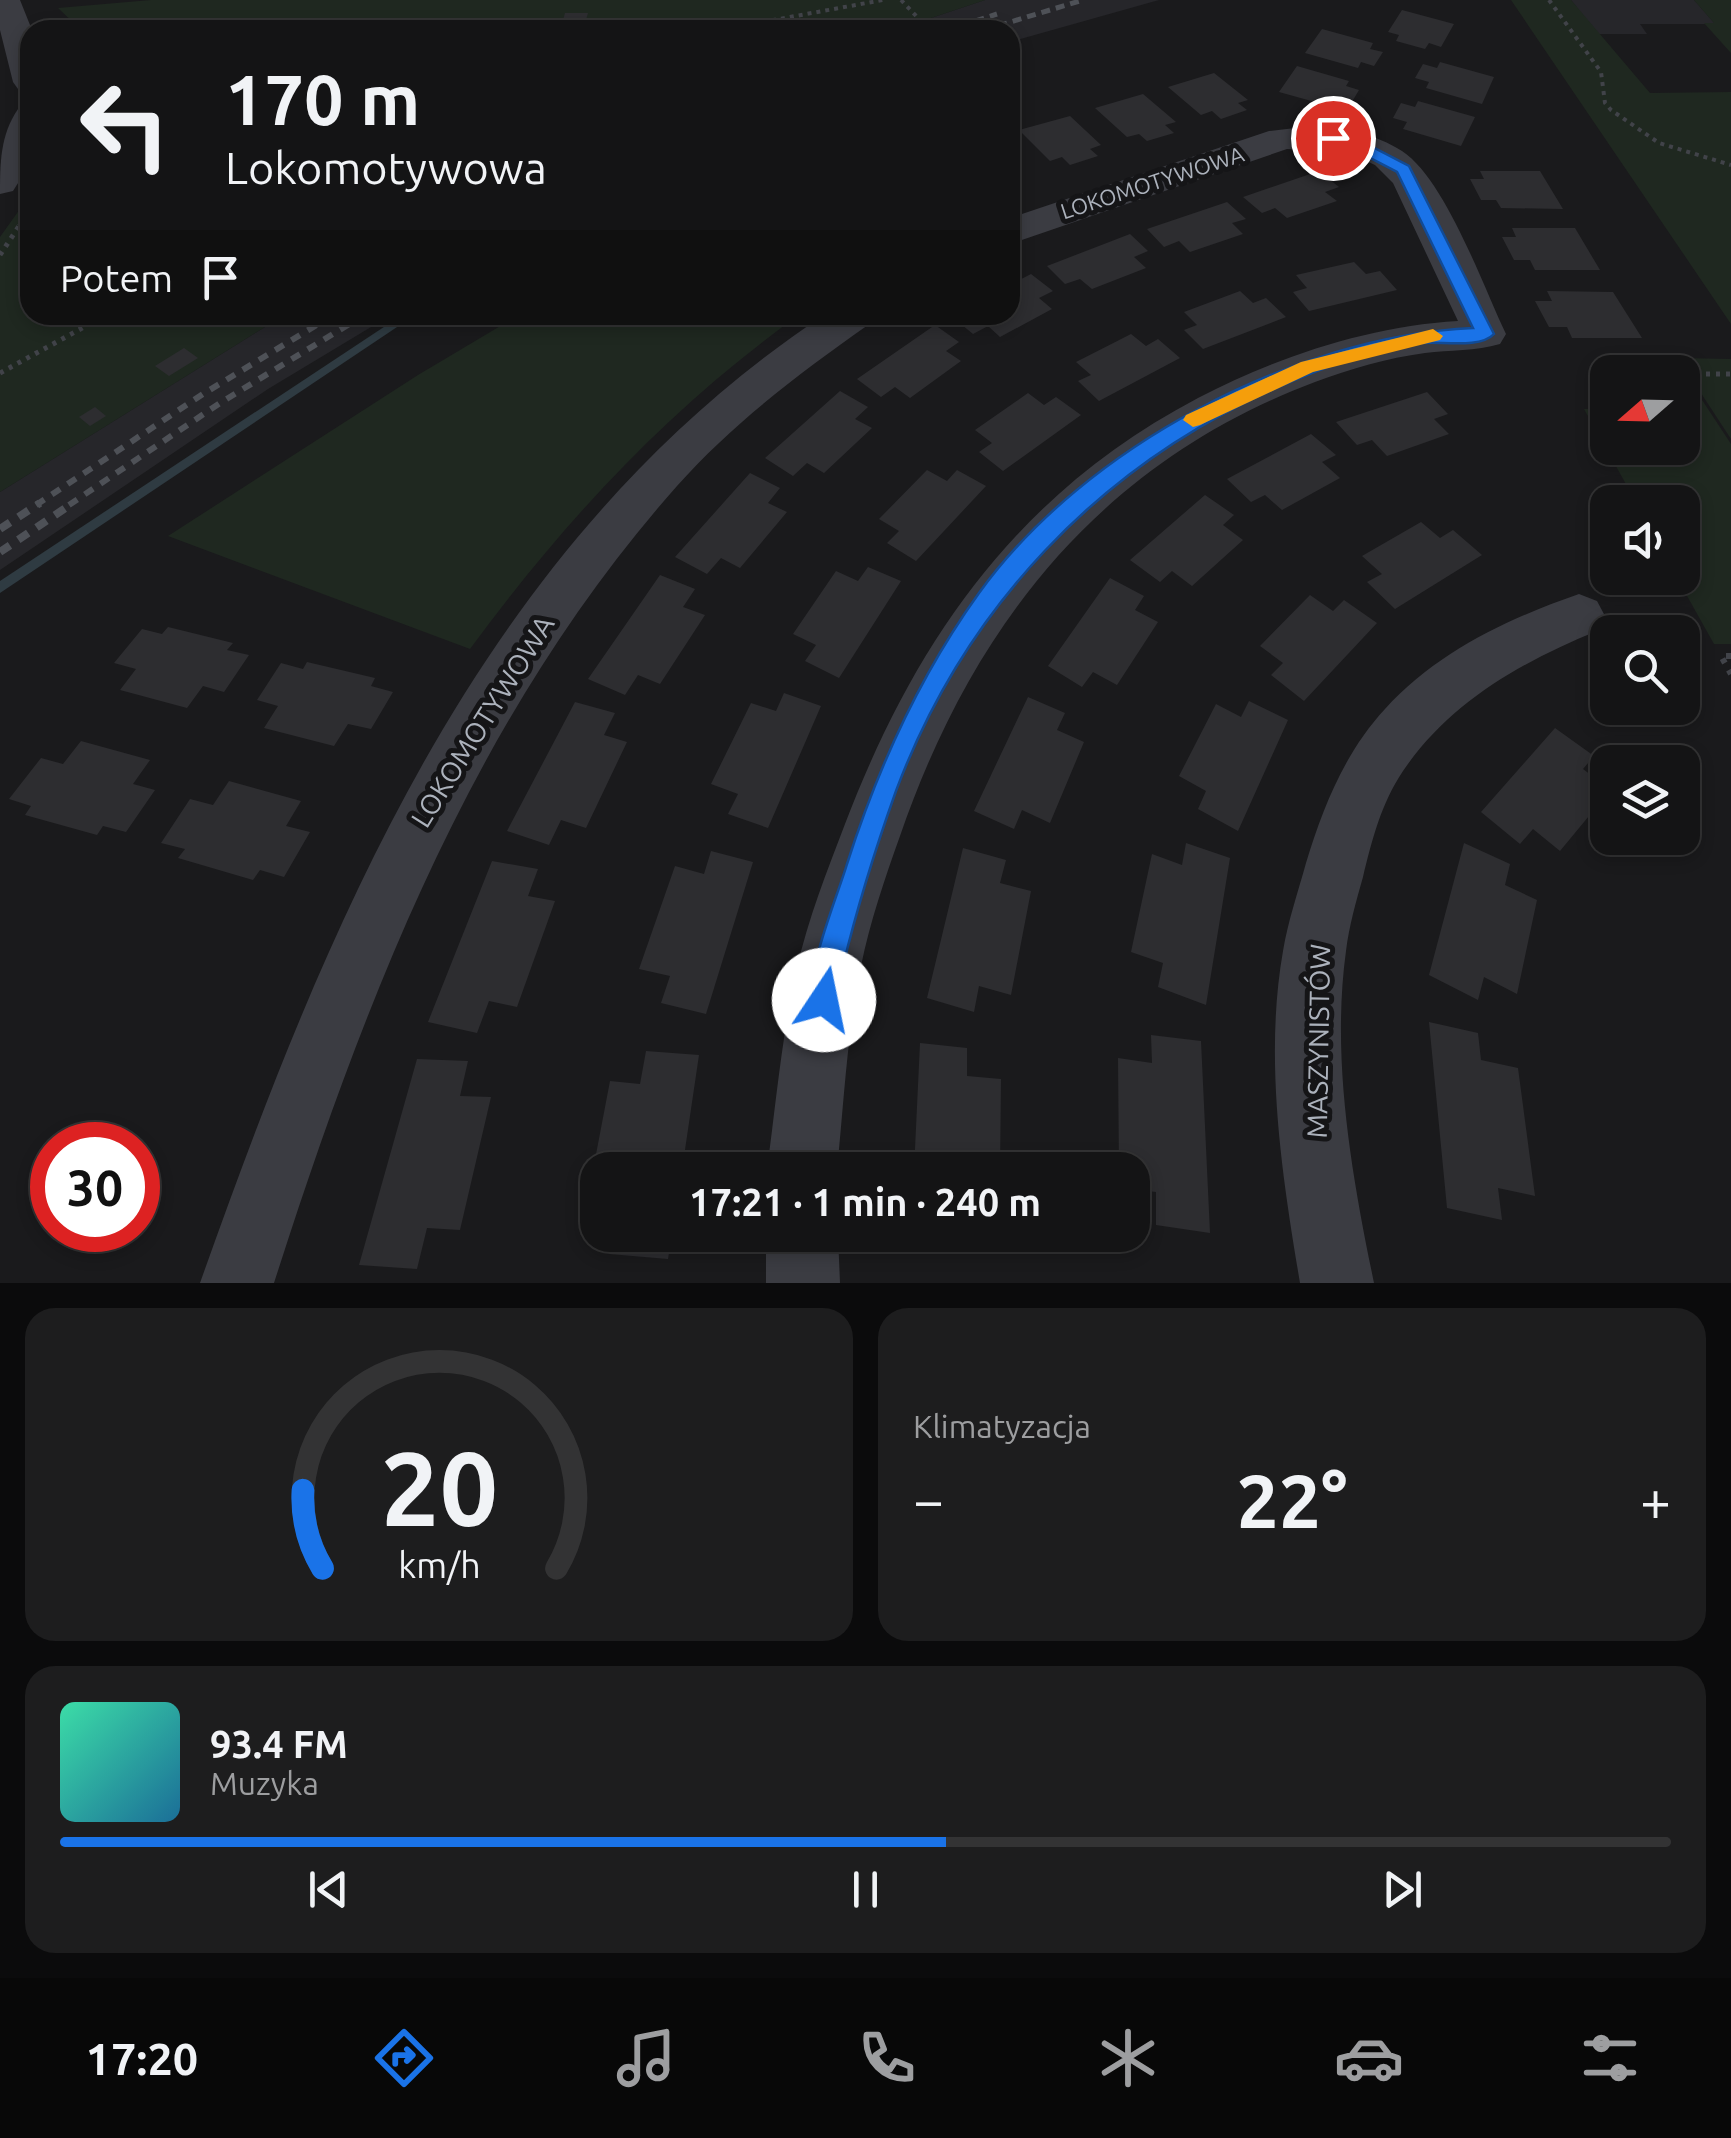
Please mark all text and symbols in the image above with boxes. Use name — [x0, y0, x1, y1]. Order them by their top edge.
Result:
icon: left — [60, 60, 190, 190]
text: 170 m — [225, 60, 420, 138]
pin — [1291, 96, 1376, 181]
icon: arrive — [1306, 111, 1361, 166]
street label: LOKOMOTYWOWA — [1057, 140, 1247, 223]
text: Lokomotywowa — [225, 142, 547, 193]
icon: arrive — [193, 250, 248, 305]
text: Potem — [60, 257, 173, 299]
north arrow — [1590, 355, 1700, 465]
map controls — [1590, 355, 1700, 855]
button: sound — [1590, 485, 1700, 595]
street label: LOKOMOTYWOWA — [404, 610, 560, 832]
button: search — [1590, 615, 1700, 725]
button: layers — [1590, 745, 1700, 855]
street label: MASZYNISTÓW — [1300, 943, 1335, 1139]
position arrow — [772, 948, 876, 1052]
speed limit sign: 30 — [30, 1122, 160, 1252]
text: 17:21 · 1 min · 240 m — [689, 1181, 1041, 1223]
text: Klimatyzacja — [913, 1408, 1091, 1444]
text: 20 — [380, 1429, 498, 1546]
text: 22° — [1236, 1458, 1348, 1542]
text: − — [913, 1469, 944, 1530]
text: + — [1640, 1469, 1671, 1530]
text: km/h — [398, 1545, 480, 1585]
text: 93.4 FM — [210, 1723, 348, 1765]
text: Muzyka — [210, 1765, 319, 1801]
icon: previous — [301, 1862, 356, 1917]
icon: pause — [838, 1862, 893, 1917]
icon: next — [1375, 1862, 1430, 1917]
icon: directions — [369, 2023, 439, 2093]
icon: music — [611, 2023, 681, 2093]
icon: phone — [852, 2023, 922, 2093]
icon: climate — [1093, 2023, 1163, 2093]
icon: car — [1334, 2023, 1404, 2093]
icon: filters — [1575, 2023, 1645, 2093]
text: 17:20 — [86, 2033, 198, 2084]

